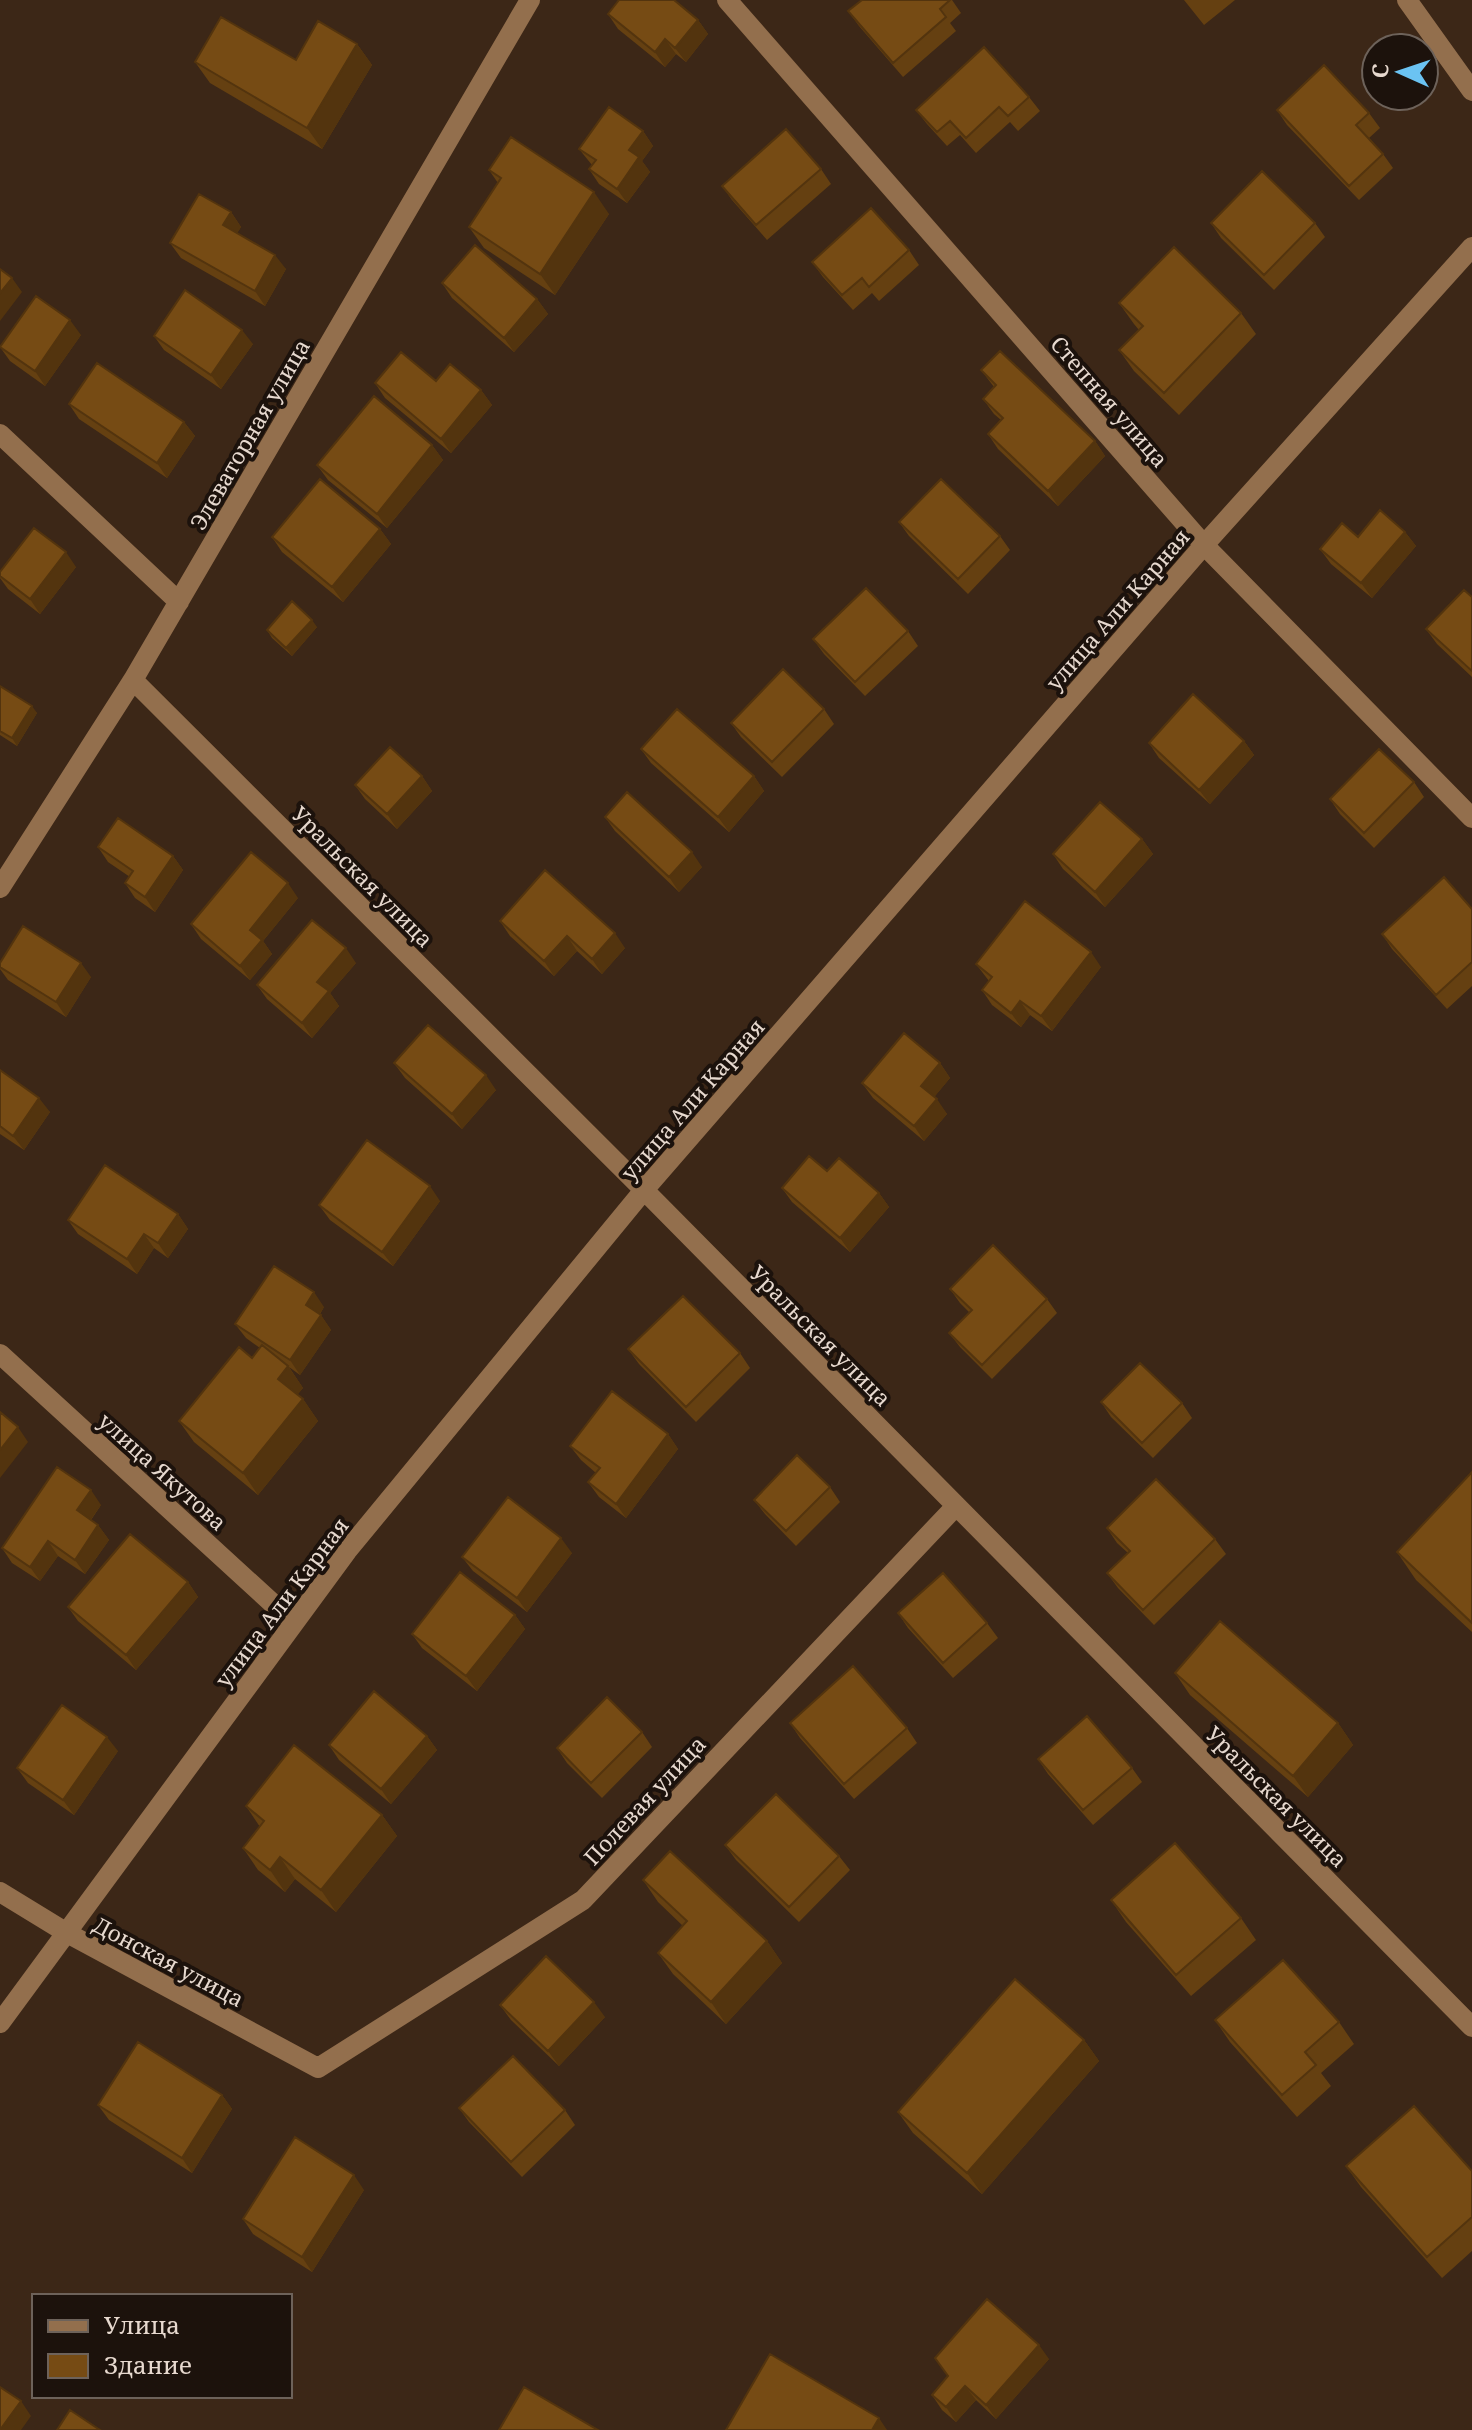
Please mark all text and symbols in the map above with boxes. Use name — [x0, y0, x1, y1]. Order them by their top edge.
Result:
north arrow — [1360, 32, 1440, 112]
text: С — [1364, 63, 1394, 79]
street label: Степная улица — [1045, 329, 1175, 473]
street label: Элеваторная улица — [182, 333, 316, 535]
street label: улица Али Карная — [1038, 522, 1196, 696]
street label: Уральская улица — [286, 799, 440, 953]
street label: улица Али Карная — [613, 1012, 771, 1186]
street label: Уральская улица — [744, 1258, 898, 1412]
street label: улица Якутова — [92, 1405, 234, 1537]
street label: улица Али Карная — [207, 1511, 355, 1693]
street label: Уральская улица — [1200, 1719, 1354, 1873]
street label: Полевая улица — [576, 1729, 712, 1871]
street label: Донская улица — [89, 1909, 249, 2013]
legend — [32, 2294, 292, 2398]
text: Улица — [104, 2308, 180, 2341]
text: Здание — [104, 2348, 192, 2381]

